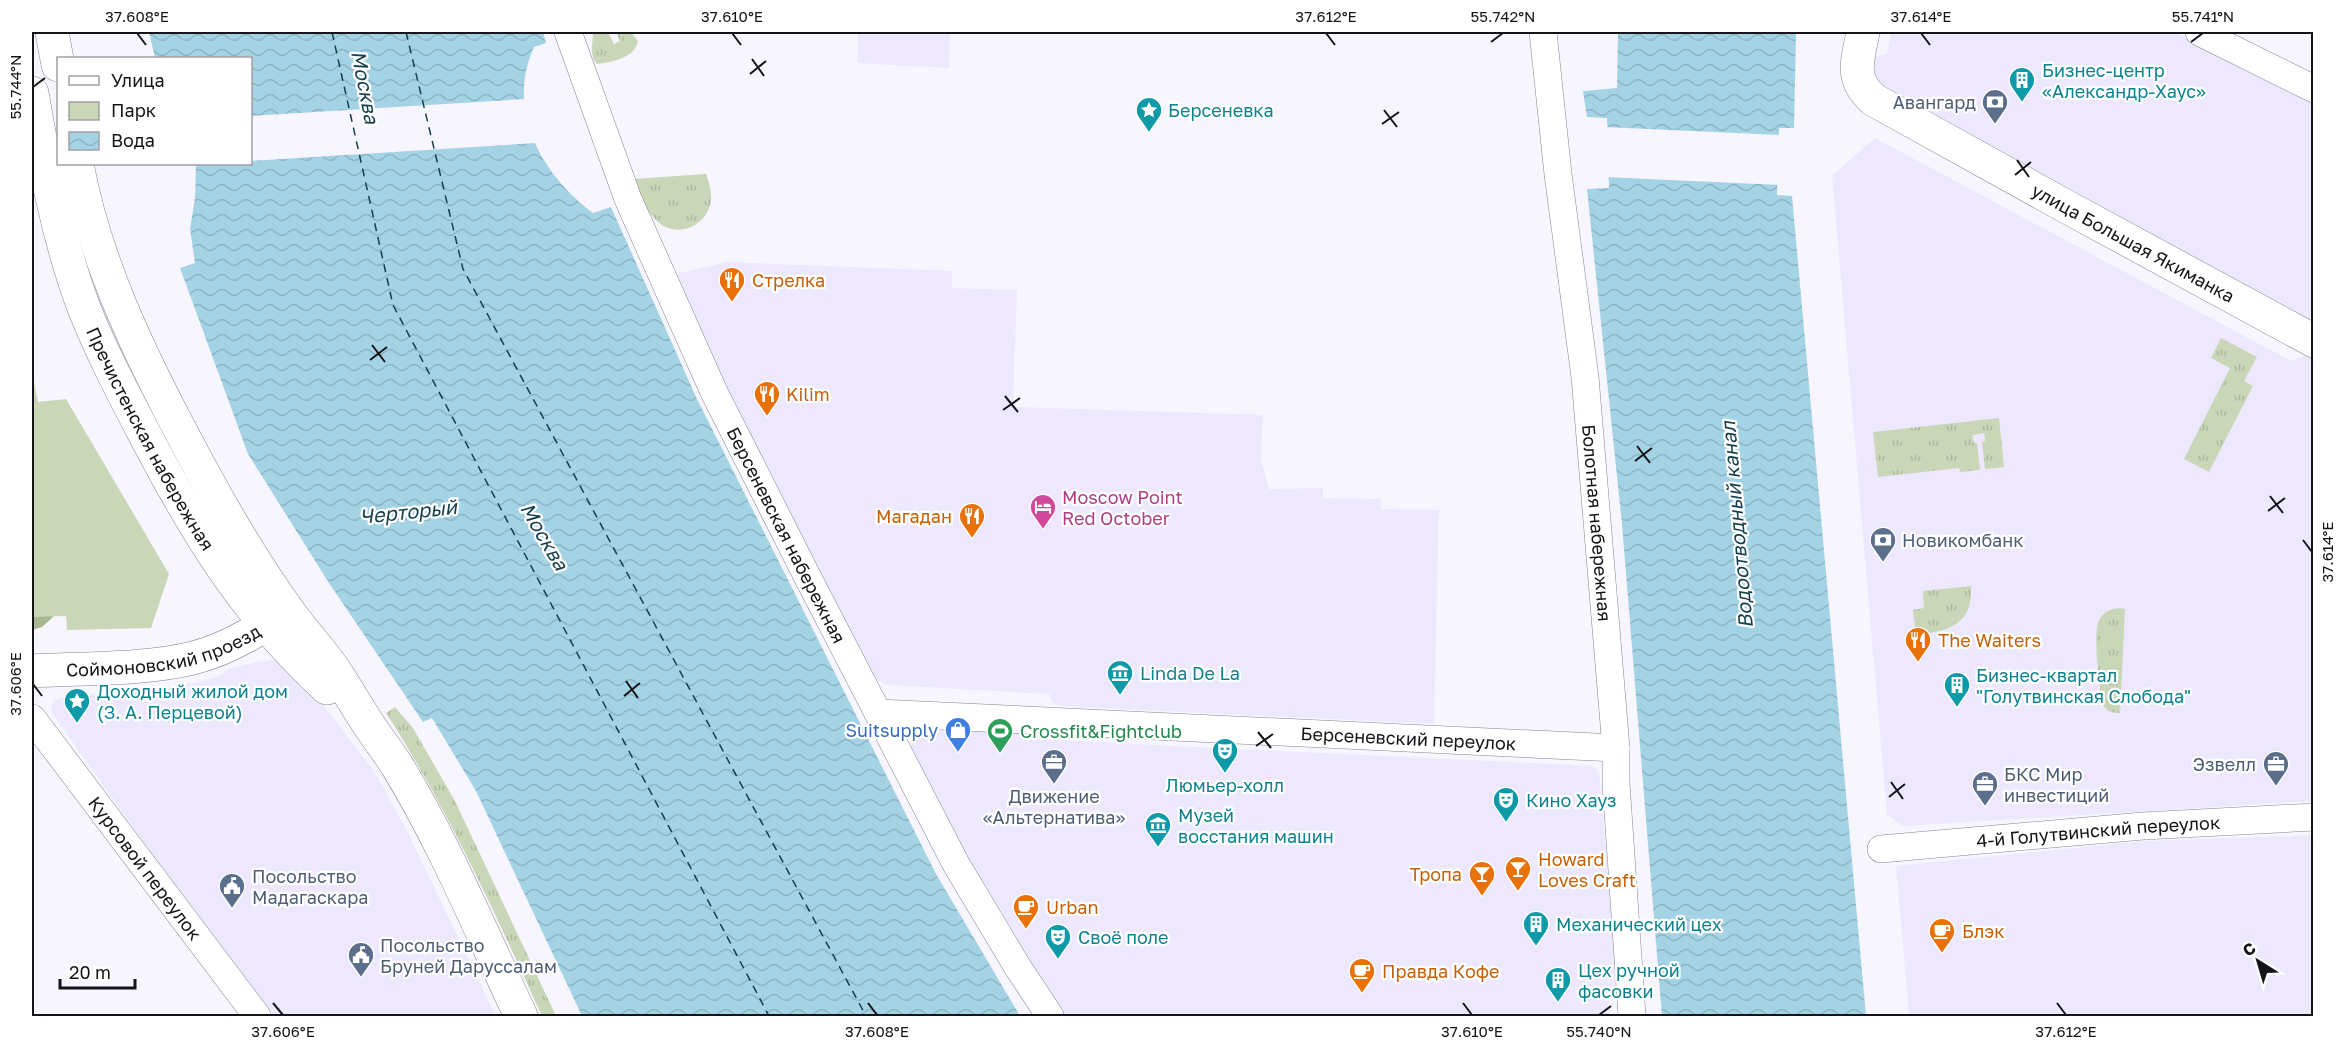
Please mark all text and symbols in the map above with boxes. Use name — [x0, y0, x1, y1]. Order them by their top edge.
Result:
text: 37.608°E — [105, 7, 169, 25]
text: 37.610°E — [701, 7, 763, 25]
text: 37.612°E — [1295, 7, 1357, 25]
text: 55.742°N — [1471, 7, 1535, 25]
text: 37.614°E — [1891, 7, 1951, 25]
text: 55.741°N — [2172, 7, 2234, 25]
water label: Москва — [347, 48, 385, 126]
text: 55.744°N — [6, 55, 24, 119]
legend — [57, 57, 252, 165]
place label: Бизнес-центр «Александр-Хаус» — [2042, 59, 2206, 102]
building icon: Бизнес-центр «Александр-Хаус» — [2007, 65, 2037, 103]
text: Улица — [111, 69, 165, 91]
bank icon: Авангард — [1980, 87, 2010, 125]
place label: Авангард — [1893, 91, 1976, 113]
place icon: Берсеневка — [1134, 95, 1164, 133]
text: Парк — [111, 99, 156, 121]
place label: Берсеневка — [1168, 99, 1274, 121]
text: Вода — [111, 129, 155, 151]
street label: улица Большая Якиманка — [2028, 179, 2239, 307]
restaurant icon: Стрелка — [717, 265, 747, 303]
place label: Стрелка — [752, 269, 825, 291]
street label: Пречистенская набережная — [82, 323, 219, 554]
restaurant icon: Kilim — [752, 379, 782, 417]
place label: Kilim — [786, 383, 830, 405]
water label: Водоотводный канал — [1715, 419, 1757, 630]
street label: Берсеневская набережная — [722, 423, 851, 647]
street label: Болотная набережная — [1578, 423, 1616, 622]
place label: Moscow Point Red October — [1062, 486, 1183, 529]
hotel icon: Moscow Point Red October — [1028, 492, 1058, 530]
water label: Черторый — [358, 494, 460, 528]
water label: Москва — [516, 498, 574, 575]
restaurant icon: Магадан — [957, 501, 987, 539]
place label: Магадан — [876, 505, 952, 527]
text: 37.614°E — [2318, 522, 2336, 582]
bank icon: Новикомбанк — [1868, 525, 1898, 563]
place label: Новикомбанк — [1902, 529, 2024, 551]
street label: Соймоновский проезд — [66, 619, 265, 681]
restaurant icon: The Waiters — [1903, 625, 1933, 663]
place label: The Waiters — [1938, 629, 2041, 651]
text: 37.606°E — [6, 652, 24, 716]
museum icon: Linda De La — [1105, 658, 1135, 696]
place label: Linda De La — [1140, 662, 1240, 684]
place label: Бизнес-квартал "Голутвинская Слобода" — [1976, 664, 2191, 707]
building icon: Бизнес-квартал "Голутвинская Слобода" — [1942, 670, 1972, 708]
place label: Доходный жилой дом (З. А. Перцевой) — [97, 680, 288, 723]
place icon: Доходный жилой дом (З. А. Перцевой) — [62, 686, 92, 724]
shop icon: Suitsupply — [943, 715, 973, 753]
sports icon: Crossfit&Fightclub — [985, 716, 1015, 754]
place label: Suitsupply — [846, 719, 938, 741]
place label: Crossfit&Fightclub — [1020, 720, 1182, 742]
street label: Берсеневский переулок — [1300, 722, 1517, 754]
theatre icon: Люмьер-холл — [1210, 736, 1240, 774]
office icon: Движение «Альтернатива» — [1039, 747, 1069, 785]
office icon: Эзвелл — [2261, 749, 2291, 787]
place label: Эзвелл — [2193, 753, 2256, 775]
place label: БКС Мир инвестиций — [2004, 763, 2109, 806]
office icon: БКС Мир инвестиций — [1970, 769, 2000, 807]
place label: Люмьер-холл — [1166, 774, 1284, 796]
place label: Движение «Альтернатива» — [983, 785, 1125, 828]
theatre icon: Кино Хауз — [1491, 785, 1521, 823]
place label: Кино Хауз — [1526, 789, 1617, 811]
street label: Курсовой переулок — [84, 792, 206, 944]
place label: Музей восстания машин — [1178, 804, 1334, 847]
museum icon: Музей восстания машин — [1143, 810, 1173, 848]
street label: 4-й Голутвинский переулок — [1975, 811, 2221, 852]
place label: Howard Loves Craft — [1538, 848, 1636, 891]
bar icon: Howard Loves Craft — [1503, 854, 1533, 892]
bar icon: Тропа — [1467, 859, 1497, 897]
place label: Тропа — [1410, 863, 1462, 885]
place label: Посольство Мадагаскара — [252, 865, 368, 908]
public building icon: Посольство Мадагаскара — [217, 871, 247, 909]
cafe icon: Urban — [1011, 892, 1041, 930]
place label: Urban — [1046, 896, 1098, 918]
building icon: Механический цех — [1521, 909, 1551, 947]
place label: Механический цех — [1556, 913, 1722, 935]
cafe icon: Блэк — [1927, 916, 1957, 954]
place label: Блэк — [1962, 920, 2004, 942]
theatre icon: Своё поле — [1043, 922, 1073, 960]
place label: Своё поле — [1078, 926, 1169, 948]
north arrow — [2228, 931, 2288, 991]
place label: Посольство Бруней Даруссалам — [380, 934, 557, 977]
text: С — [2238, 938, 2260, 960]
public building icon: Посольство Бруней Даруссалам — [346, 940, 376, 978]
scale bar — [60, 952, 135, 990]
cafe icon: Правда Кофе — [1347, 956, 1377, 994]
place label: Цех ручной фасовки — [1578, 959, 1680, 1002]
place label: Правда Кофе — [1382, 960, 1499, 982]
text: 20 m — [69, 961, 111, 983]
building icon: Цех ручной фасовки — [1543, 965, 1573, 1003]
text: 37.606°E — [251, 1022, 315, 1040]
text: 37.608°E — [845, 1022, 909, 1040]
text: 37.610°E — [1441, 1022, 1503, 1040]
text: 55.740°N — [1566, 1022, 1632, 1040]
text: 37.612°E — [2035, 1022, 2097, 1040]

